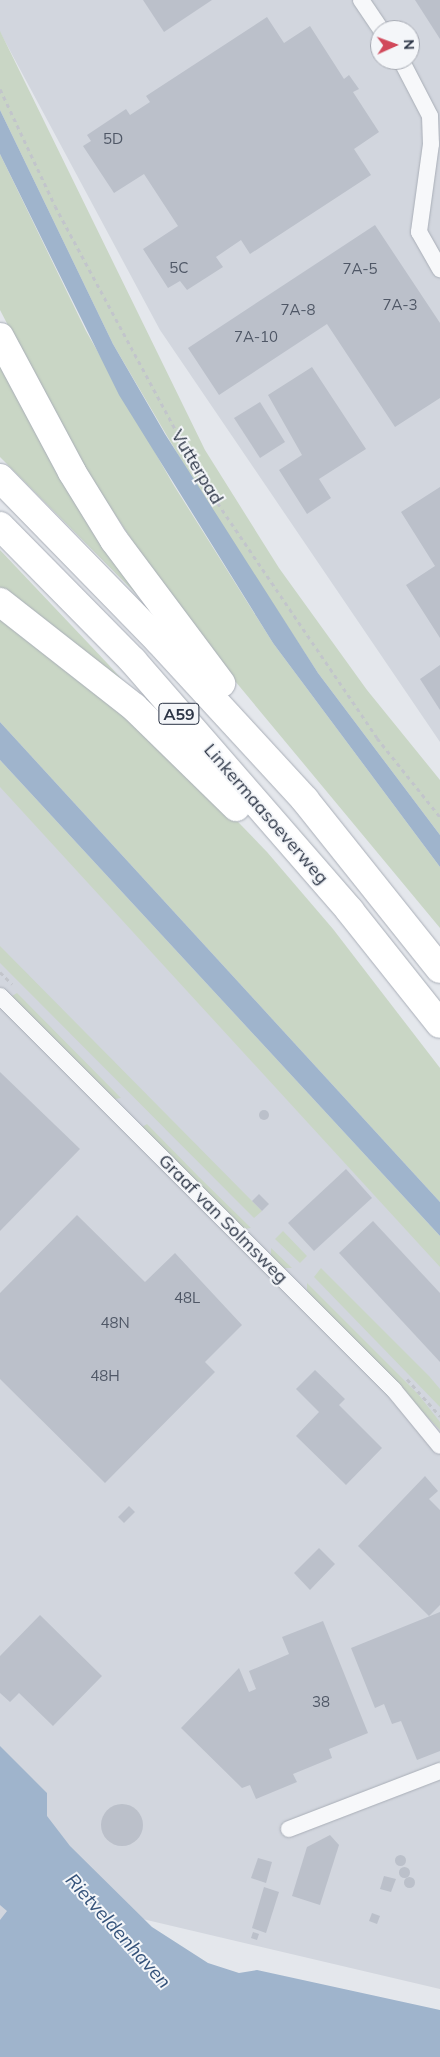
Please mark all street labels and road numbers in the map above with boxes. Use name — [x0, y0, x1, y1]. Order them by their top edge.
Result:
street label: Vutterpad — [166, 426, 228, 508]
road number: A59 — [158, 701, 200, 728]
street label: Linkermaasoeverweg — [199, 739, 333, 889]
street label: Graaf van Solmsweg — [154, 1150, 292, 1288]

